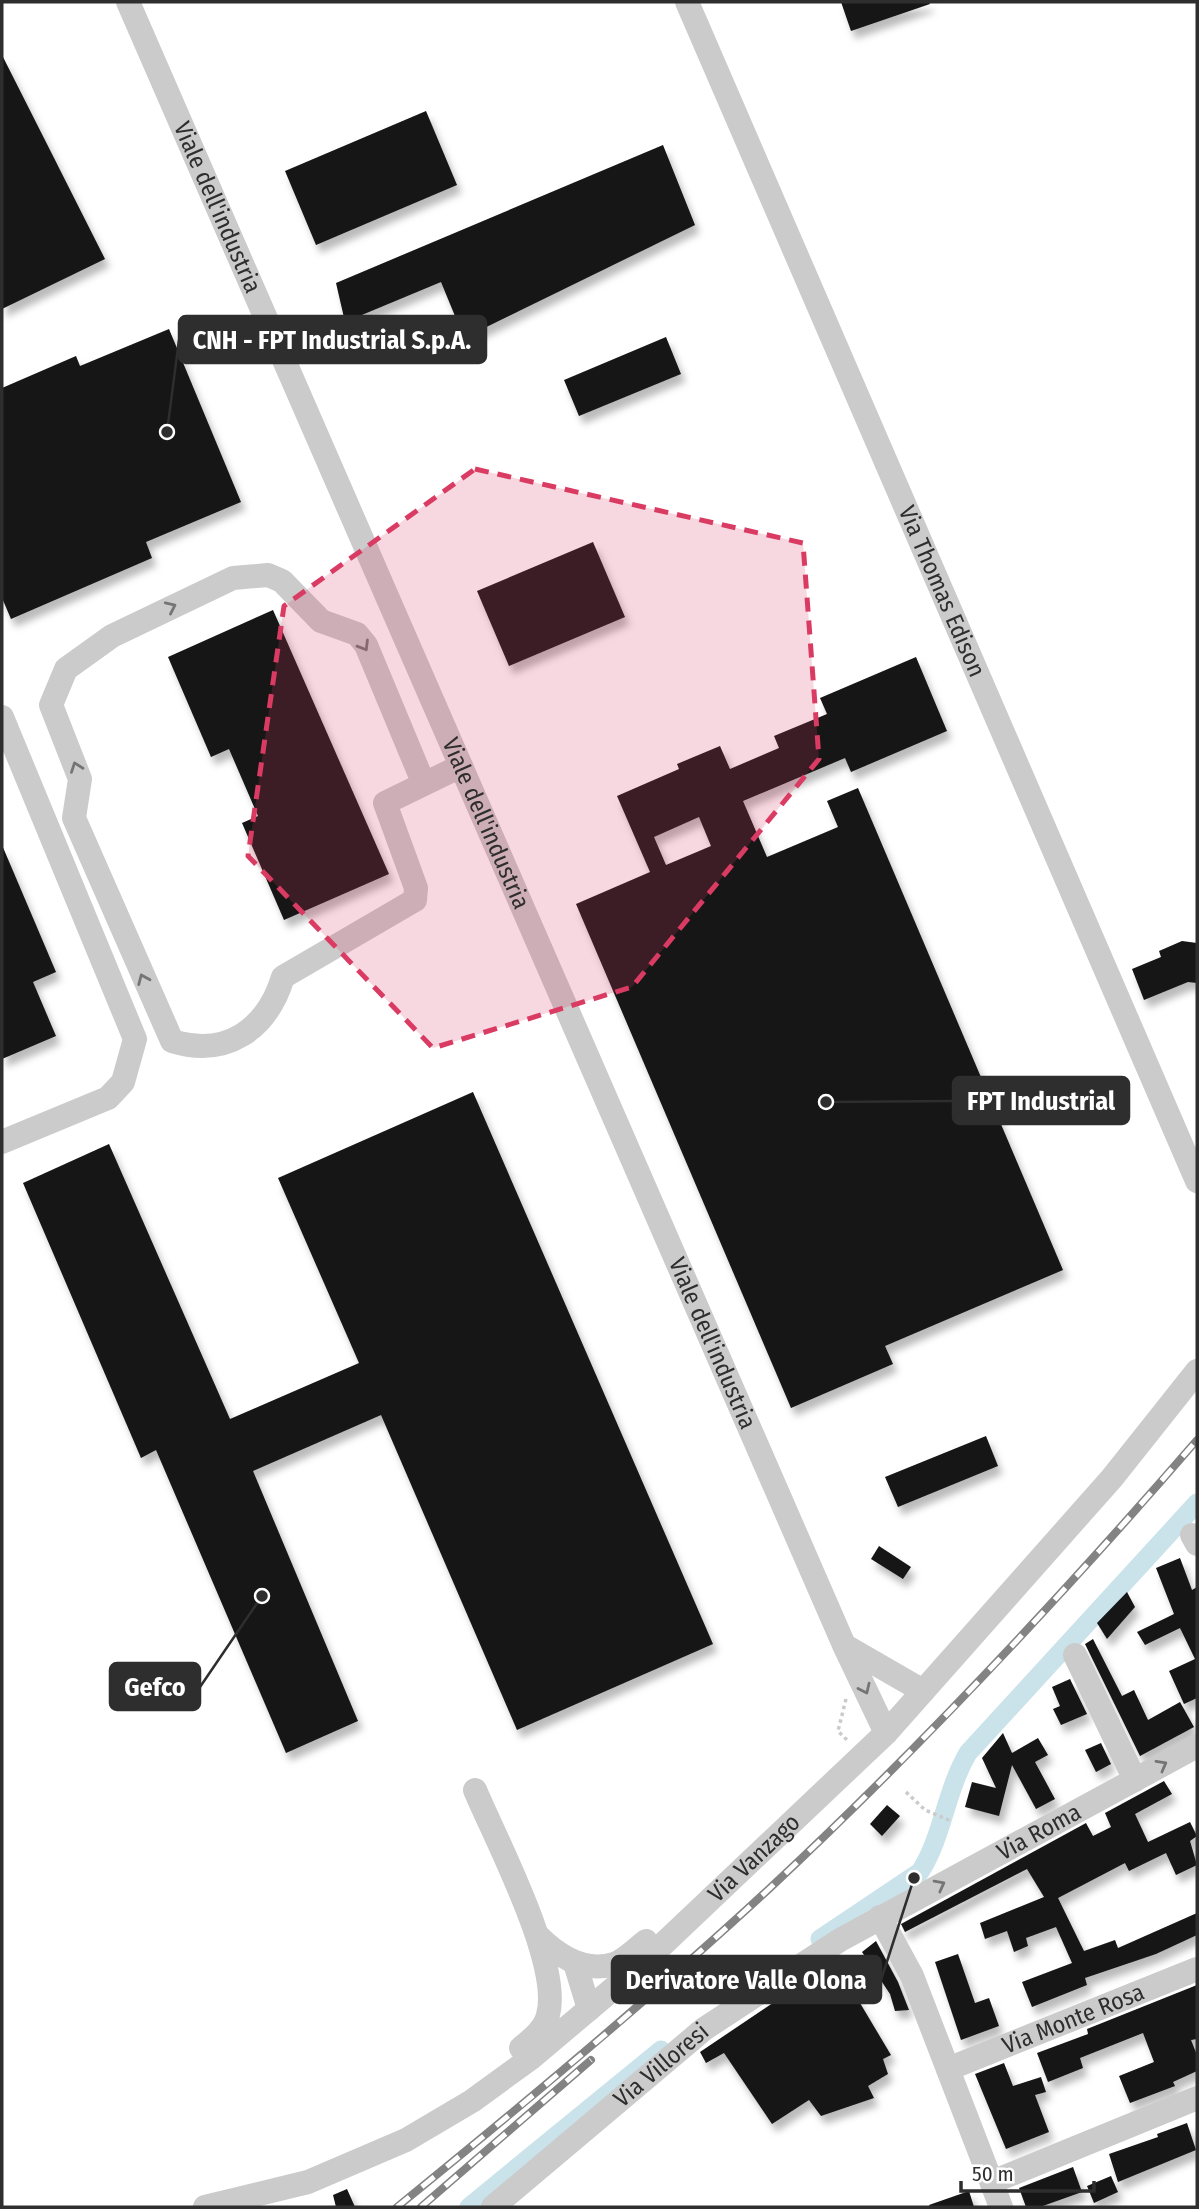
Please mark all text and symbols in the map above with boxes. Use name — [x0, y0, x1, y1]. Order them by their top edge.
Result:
street label: Viale dell'industria — [168, 117, 267, 297]
callout: CNH - FPT Industrial S.p.A. — [179, 316, 486, 363]
text: CNH - FPT Industrial S.p.A. — [193, 325, 471, 356]
street label: Via Thomas Edison — [893, 502, 991, 681]
one-way arrow — [164, 601, 176, 615]
one-way arrow — [356, 638, 369, 651]
street label: Viale dell'industria — [436, 733, 536, 913]
one-way arrow — [70, 761, 84, 773]
one-way arrow — [137, 974, 151, 986]
callout: FPT Industrial — [953, 1077, 1129, 1124]
text: FPT Industrial — [967, 1086, 1116, 1117]
street label: Viale dell'industria — [663, 1253, 762, 1433]
callout: Gefco — [110, 1663, 200, 1710]
text: Gefco — [124, 1672, 186, 1703]
one-way arrow — [857, 1682, 871, 1694]
one-way arrow — [1155, 1760, 1167, 1773]
street label: Via Roma — [992, 1798, 1086, 1866]
street label: Via Vanzago — [702, 1808, 806, 1908]
one-way arrow — [933, 1880, 946, 1893]
callout: Derivatore Valle Olona — [612, 1956, 881, 2003]
text: Derivatore Valle Olona — [625, 1965, 867, 1996]
street label: Via Monte Rosa — [998, 1978, 1148, 2060]
street label: Via Villoresi — [608, 2017, 714, 2113]
scale bar — [961, 2150, 1094, 2194]
text: 50 m — [972, 2161, 1014, 2187]

